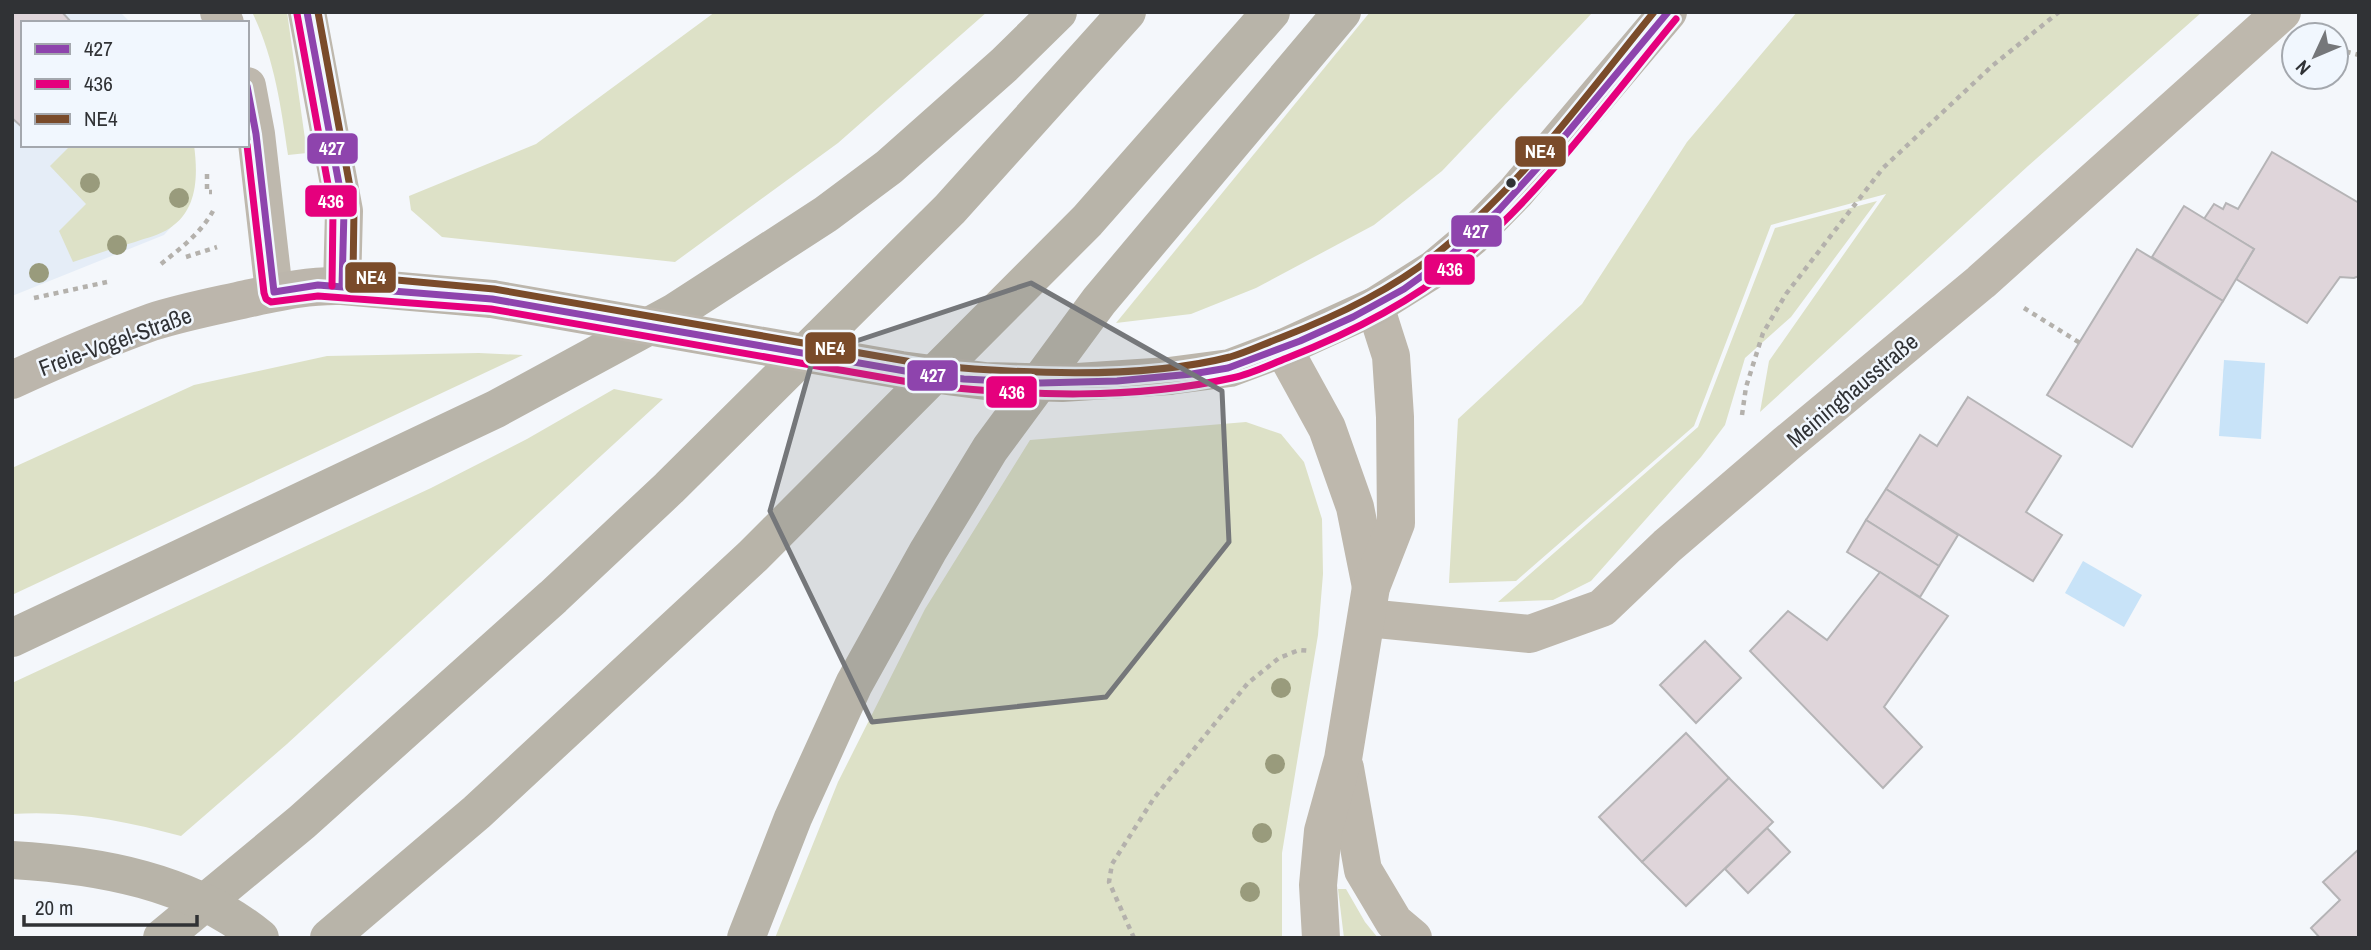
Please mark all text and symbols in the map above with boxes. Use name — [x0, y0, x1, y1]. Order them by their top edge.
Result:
legend — [21, 21, 248, 147]
north arrow — [2280, 21, 2350, 91]
text: 427 — [84, 34, 113, 63]
text: N — [2290, 55, 2316, 81]
text: 436 — [84, 69, 113, 98]
text: NE4 — [84, 104, 118, 133]
line badge: 427 — [306, 132, 359, 165]
text: 427 — [319, 135, 345, 161]
line badge: NE4 — [1514, 135, 1567, 168]
text: NE4 — [1525, 138, 1555, 164]
unlabelled marker — [1504, 176, 1518, 190]
line badge: 436 — [304, 184, 358, 218]
text: 436 — [318, 188, 344, 214]
line badge: 427 — [1450, 214, 1503, 248]
text: 427 — [1463, 218, 1489, 244]
line badge: 436 — [1423, 253, 1476, 286]
text: 436 — [1437, 256, 1463, 282]
line badge: NE4 — [344, 261, 397, 294]
text: NE4 — [356, 264, 386, 290]
street label: Freie-Vogel-Straße — [34, 299, 196, 383]
street label: Meininghausstraße — [1780, 326, 1924, 454]
line badge: NE4 — [804, 331, 857, 365]
text: NE4 — [815, 335, 845, 361]
line badge: 427 — [906, 359, 959, 392]
text: 427 — [920, 362, 946, 388]
line badge: 436 — [985, 375, 1038, 409]
text: 436 — [999, 379, 1025, 405]
scale bar — [24, 884, 198, 928]
text: 20 m — [35, 893, 73, 922]

